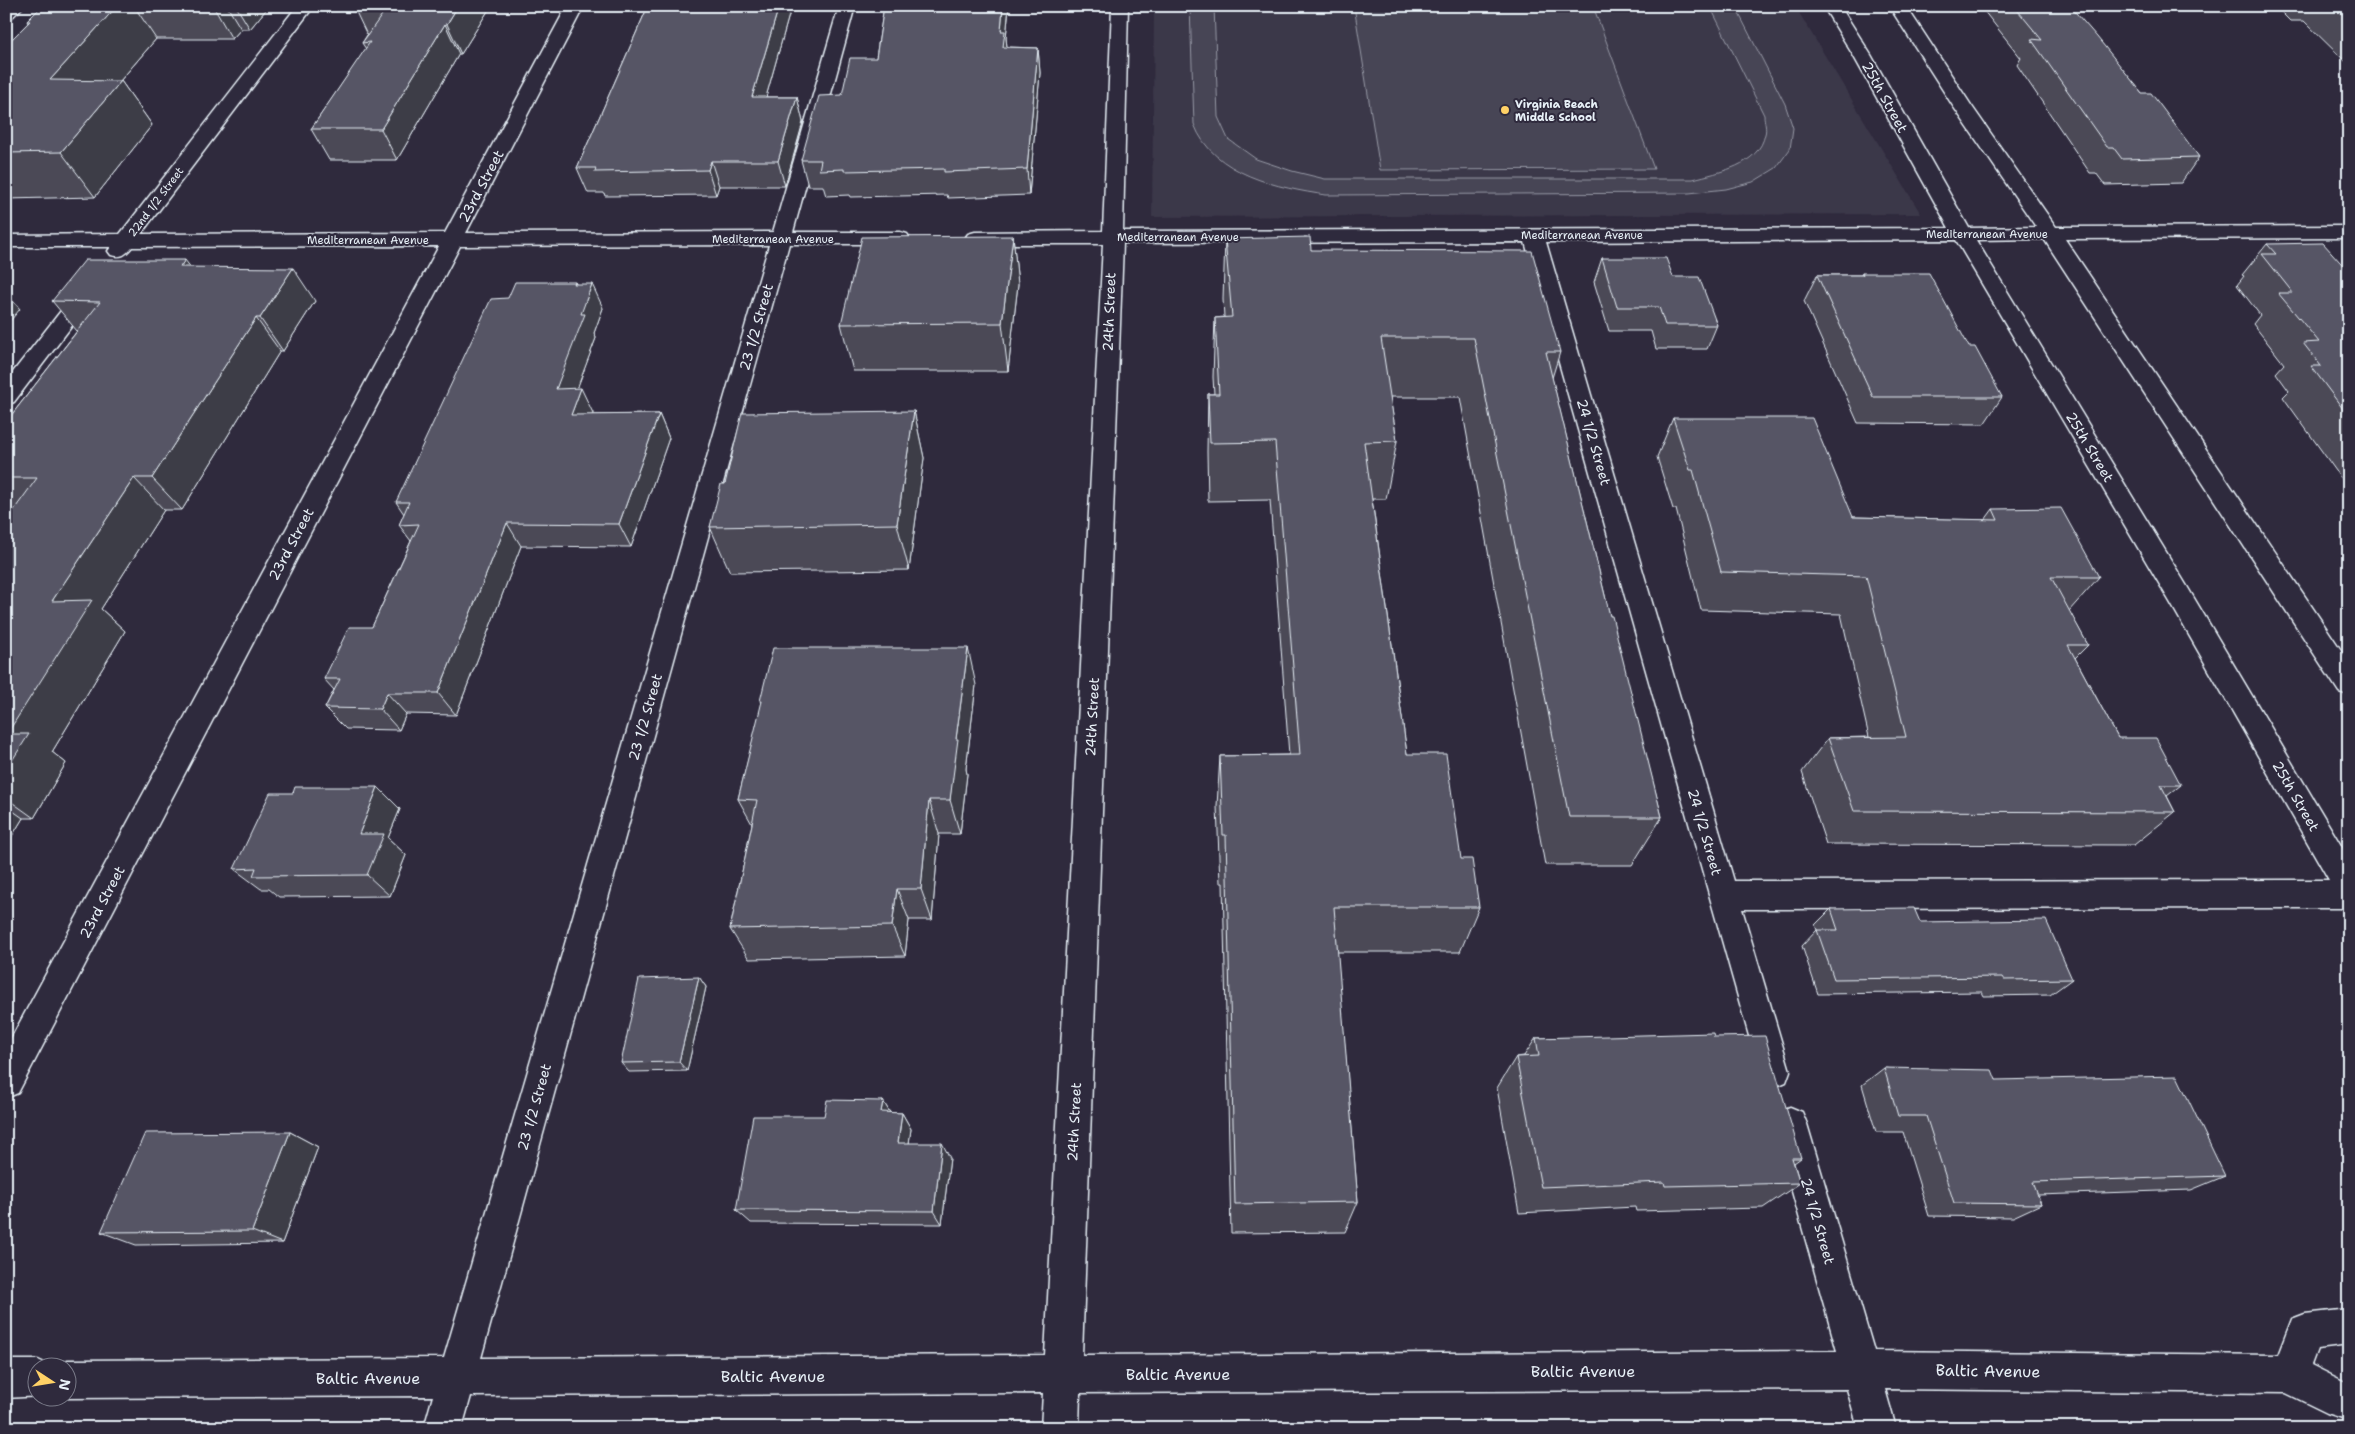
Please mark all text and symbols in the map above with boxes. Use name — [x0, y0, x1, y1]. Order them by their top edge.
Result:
street label: 25th Street — [1858, 58, 1912, 136]
place label: Virginia Beach Middle School — [1515, 97, 1599, 125]
marker: Virginia Beach Middle School — [1499, 104, 1511, 116]
street label: 23rd Street — [454, 147, 508, 225]
street label: 22nd 1/2 Street — [125, 164, 187, 240]
street label: Mediterranean Avenue — [1926, 227, 2048, 242]
street label: Mediterranean Avenue — [1521, 228, 1643, 243]
street label: Mediterranean Avenue — [1117, 230, 1239, 245]
street label: Mediterranean Avenue — [712, 232, 834, 247]
street label: Mediterranean Avenue — [307, 233, 429, 248]
street label: 24th Street — [1099, 272, 1119, 352]
street label: 23 1/2 Street — [735, 281, 777, 373]
street label: 24 1/2 Street — [1573, 397, 1615, 487]
street label: 25th Street — [2062, 409, 2118, 485]
street label: 23rd Street — [264, 505, 318, 583]
street label: 23 1/2 Street — [624, 671, 666, 763]
street label: 24th Street — [1081, 677, 1103, 757]
street label: 25th Street — [2269, 757, 2323, 835]
street label: 24 1/2 Street — [1684, 787, 1726, 877]
street label: 23rd Street — [75, 863, 129, 941]
street label: 23 1/2 Street — [513, 1061, 555, 1153]
street label: 24th Street — [1063, 1082, 1085, 1162]
street label: 24 1/2 Street — [1797, 1176, 1839, 1266]
north arrow — [28, 1356, 78, 1406]
street label: Baltic Avenue — [1935, 1360, 2041, 1382]
street label: Baltic Avenue — [1531, 1361, 1635, 1382]
street label: Baltic Avenue — [1126, 1364, 1230, 1385]
street label: Baltic Avenue — [721, 1366, 825, 1387]
street label: Baltic Avenue — [316, 1368, 420, 1389]
text: N — [55, 1377, 75, 1392]

